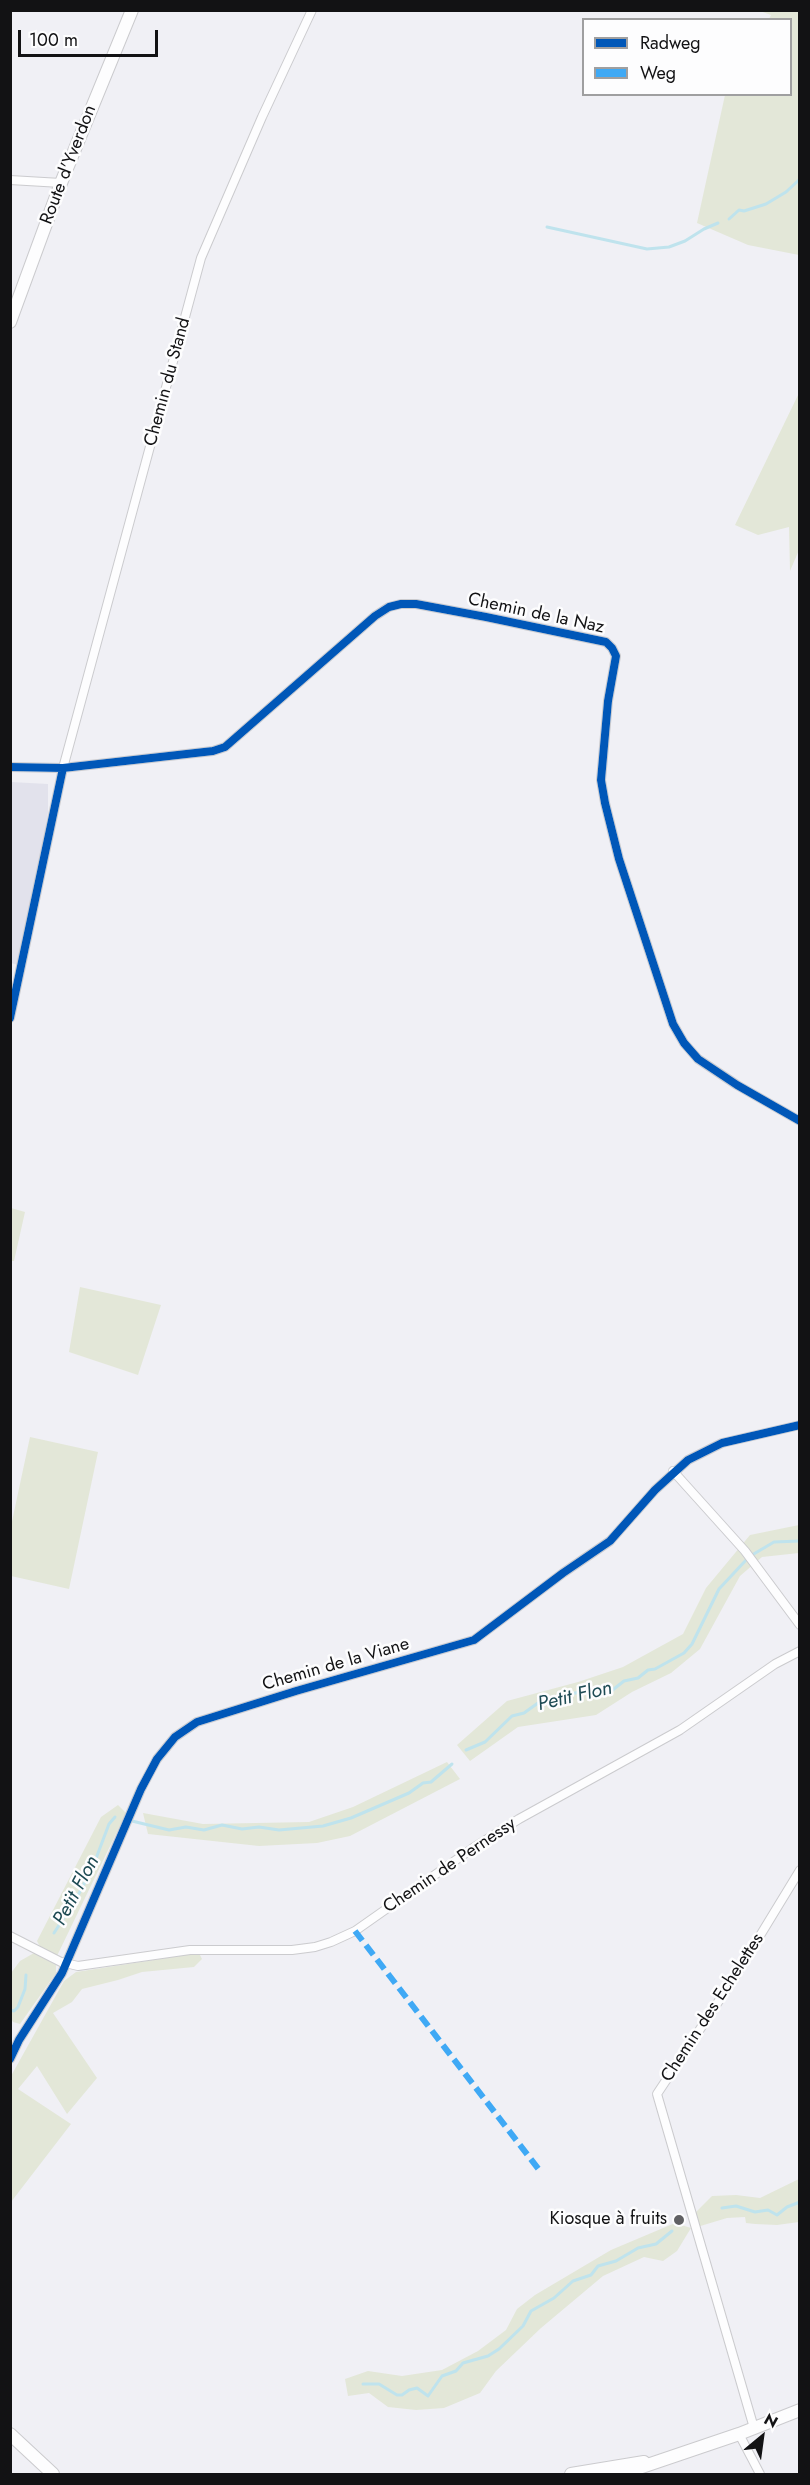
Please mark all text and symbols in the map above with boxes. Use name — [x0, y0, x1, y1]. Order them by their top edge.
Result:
scale bar — [21, 18, 160, 56]
legend — [582, 18, 792, 96]
text: 100 m — [29, 27, 78, 53]
text: Radweg — [640, 30, 701, 56]
text: Weg — [640, 60, 676, 86]
street label: Route d'Yverdon — [36, 102, 102, 228]
street label: Chemin du Stand — [140, 315, 196, 449]
street label: Chemin de la Naz — [466, 589, 606, 639]
street label: Chemin de la Viane — [260, 1634, 412, 1696]
water label: Petit Flon — [536, 1677, 614, 1717]
street label: Chemin de Pernessy — [380, 1814, 520, 1918]
water label: Petit Flon — [49, 1852, 105, 1930]
street label: Chemin des Echelettes — [657, 1930, 769, 2086]
place label: Kiosque à fruits — [550, 2209, 667, 2231]
marker: Kiosque à fruits — [672, 2213, 686, 2227]
north arrow — [732, 2407, 792, 2467]
text: N — [760, 2408, 782, 2434]

